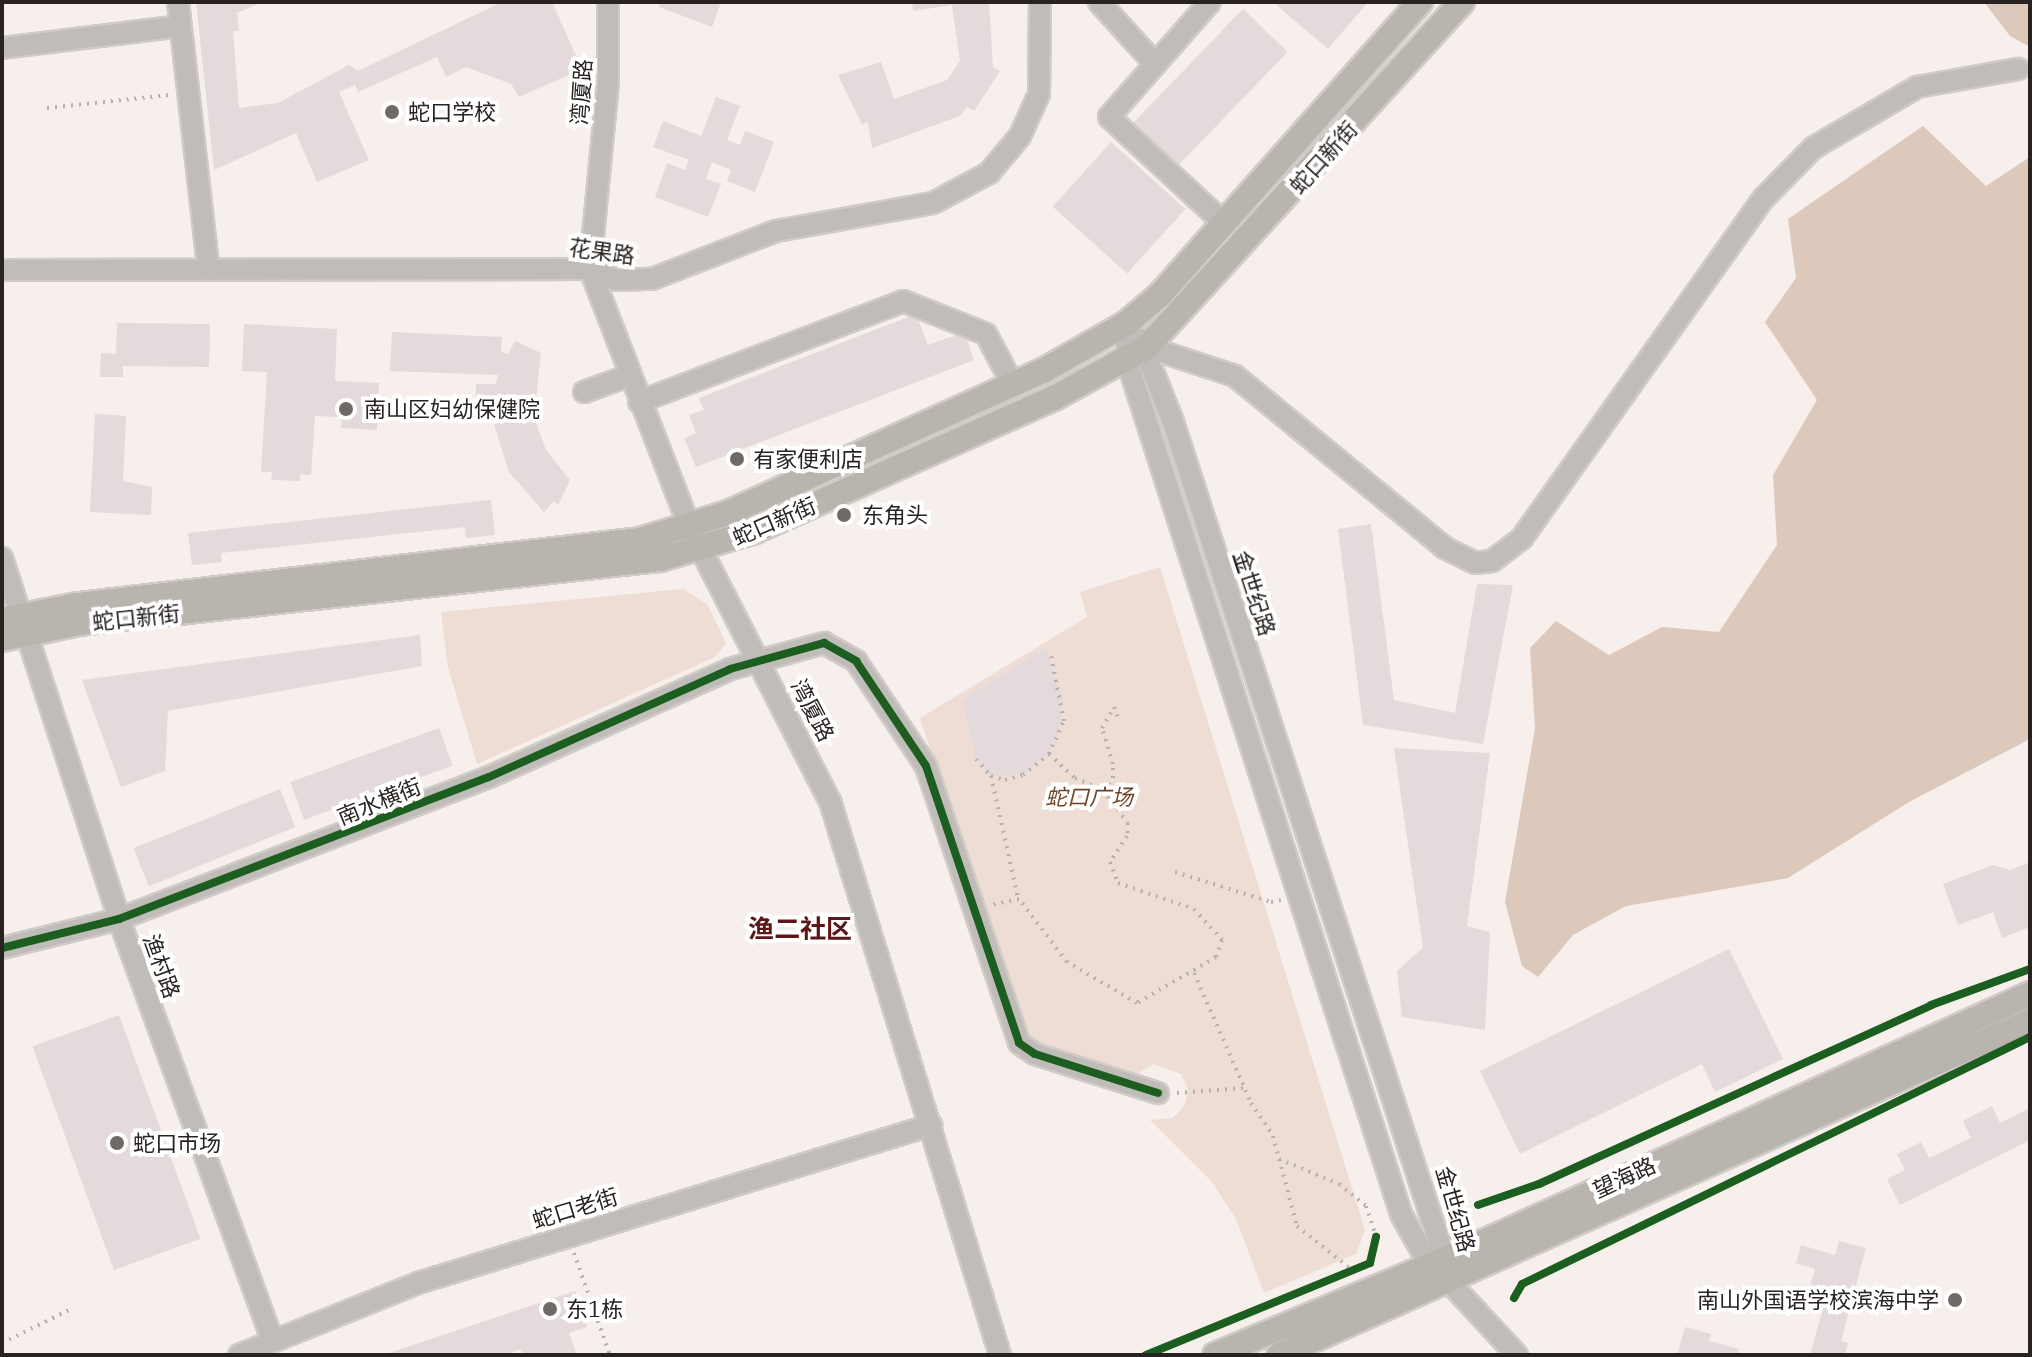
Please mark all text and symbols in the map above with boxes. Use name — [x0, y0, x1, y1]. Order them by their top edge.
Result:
street label: 湾厦路 — [566, 58, 596, 126]
place label: 蛇口学校 — [408, 99, 496, 125]
marker: 蛇口学校 — [383, 103, 401, 121]
street label: 蛇口新街 — [1284, 115, 1362, 199]
street label: 花果路 — [567, 233, 637, 269]
place label: 南山区妇幼保健院 — [364, 396, 540, 422]
marker: 南山区妇幼保健院 — [335, 398, 357, 420]
place label: 有家便利店 — [753, 446, 863, 472]
marker: 有家便利店 — [728, 450, 746, 468]
street label: 蛇口新街 — [728, 492, 820, 550]
place label: 东角头 — [862, 502, 928, 528]
marker: 东角头 — [833, 504, 855, 526]
street label: 金世纪路 — [1229, 547, 1281, 639]
street label: 蛇口新街 — [91, 599, 181, 635]
street label: 湾厦路 — [786, 675, 840, 745]
street label: 南水横街 — [333, 772, 425, 830]
park label: 蛇口广场 — [1045, 784, 1133, 810]
district label: 渔二社区 — [748, 913, 852, 945]
street label: 渔村路 — [138, 930, 186, 1002]
place label: 蛇口市场 — [133, 1130, 221, 1156]
marker: 蛇口市场 — [108, 1134, 126, 1152]
street label: 望海路 — [1589, 1151, 1659, 1203]
street label: 金世纪路 — [1431, 1163, 1481, 1255]
street label: 蛇口老街 — [529, 1183, 621, 1233]
place label: 南山外国语学校滨海中学 — [1697, 1287, 1939, 1313]
marker: 南山外国语学校滨海中学 — [1946, 1291, 1964, 1309]
place label: 东1栋 — [566, 1296, 623, 1322]
marker: 东1栋 — [541, 1300, 559, 1318]

